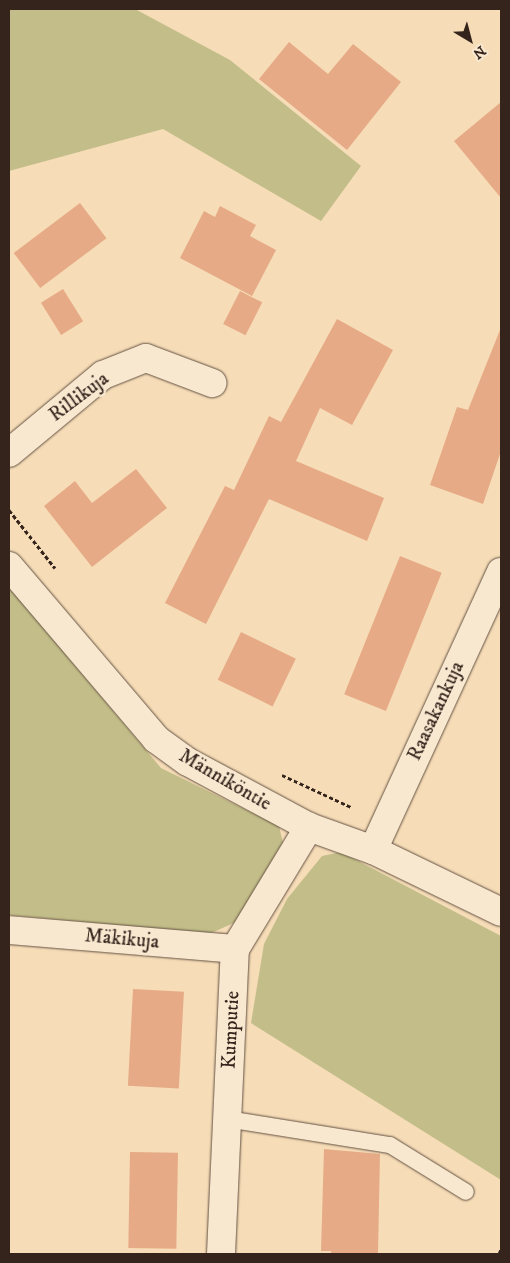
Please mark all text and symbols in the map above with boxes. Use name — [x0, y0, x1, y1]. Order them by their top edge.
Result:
north arrow — [445, 15, 495, 65]
text: N — [469, 41, 489, 63]
street label: Rillikuja — [44, 367, 114, 427]
street label: Raasakankuja — [402, 657, 470, 765]
street label: Männiköntie — [175, 744, 275, 816]
street label: Mäkikuja — [84, 924, 160, 954]
street label: Kumputie — [217, 990, 245, 1070]

